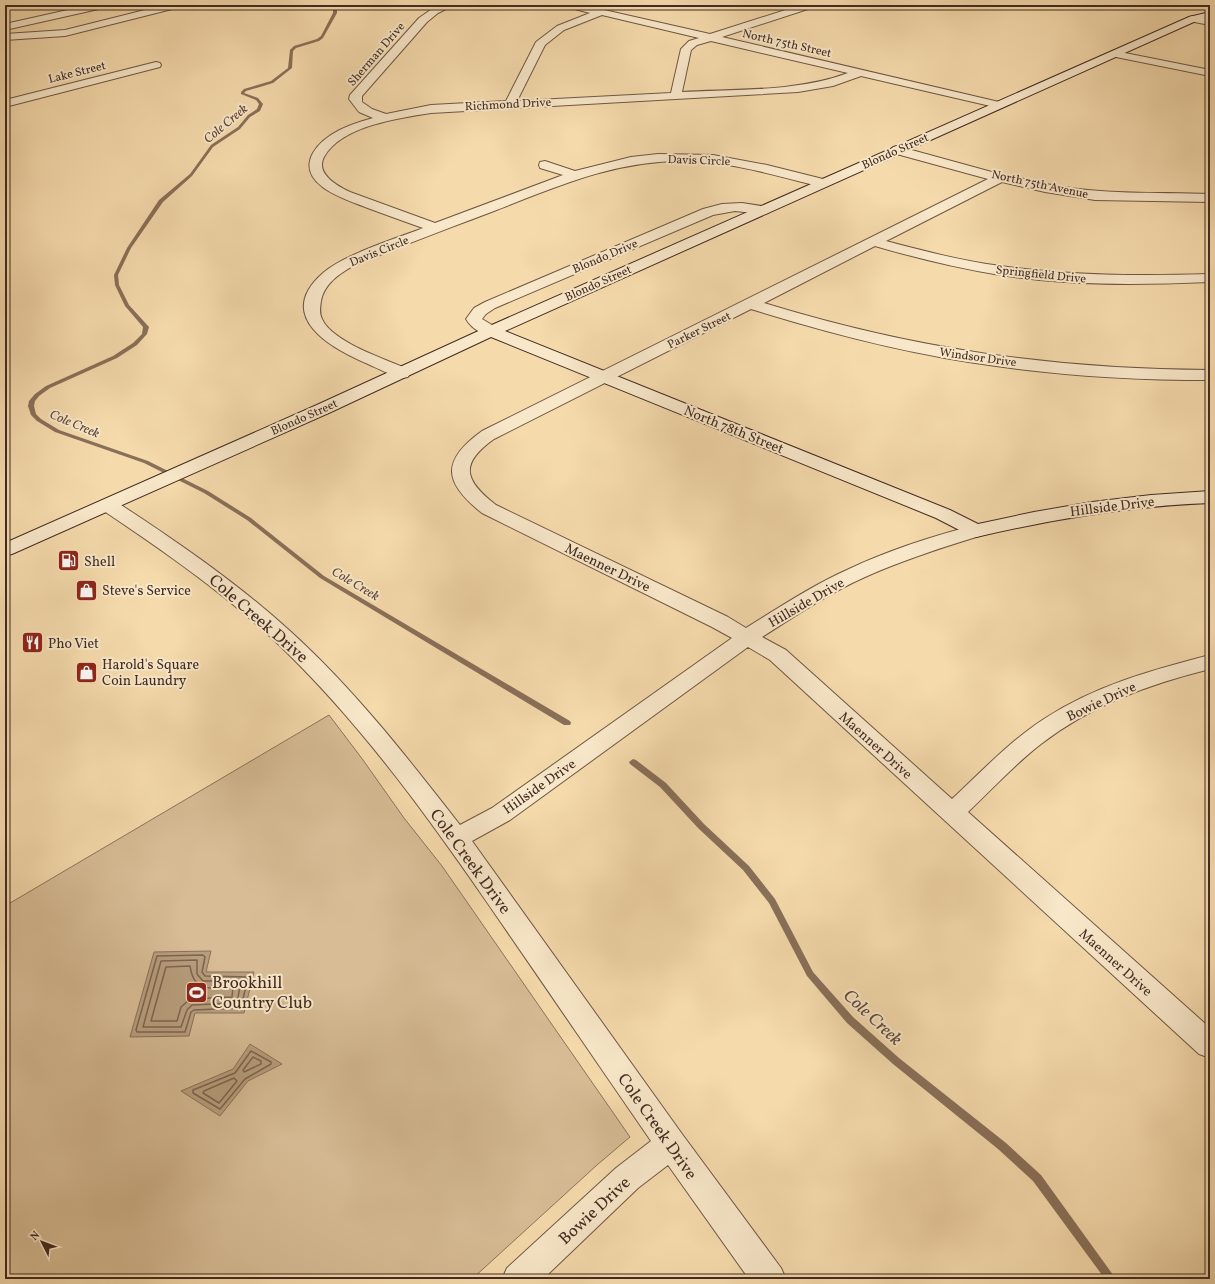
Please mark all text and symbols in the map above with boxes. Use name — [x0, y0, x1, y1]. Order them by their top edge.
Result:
street label: Sherman Drive — [344, 19, 409, 90]
street label: North 75th Street — [741, 26, 833, 62]
street label: Lake Street — [47, 58, 108, 88]
street label: Richmond Drive — [464, 95, 552, 115]
water label: Cole Creek — [200, 101, 252, 148]
street label: Blondo Street — [859, 130, 931, 174]
street label: Davis Circle — [667, 152, 731, 170]
street label: North 75th Avenue — [990, 167, 1090, 203]
street label: Davis Circle — [347, 233, 412, 271]
street label: Blondo Drive — [570, 236, 641, 278]
street label: Blondo Street — [562, 262, 634, 306]
street label: Springfield Drive — [995, 262, 1087, 288]
street label: Parker Street — [665, 309, 734, 353]
street label: Windsor Drive — [938, 345, 1018, 371]
street label: Blondo Street — [268, 396, 340, 440]
street label: North 78th Street — [681, 402, 786, 459]
water label: Cole Creek — [46, 406, 102, 443]
street label: Hillside Drive — [1069, 493, 1156, 522]
street label: Maenner Drive — [561, 539, 654, 597]
fuel station icon: Shell — [56, 548, 82, 574]
place label: Shell — [84, 553, 115, 572]
water label: Cole Creek — [328, 563, 382, 606]
street label: Cole Creek Drive — [203, 569, 313, 669]
street label: Hillside Drive — [765, 574, 849, 633]
shop icon: Steve's Service — [73, 577, 99, 603]
place label: Steve's Service — [102, 582, 191, 601]
restaurant icon: Pho Viet — [20, 630, 46, 656]
place label: Pho Viet — [48, 635, 99, 654]
place label: Harold's Square Coin Laundry — [102, 656, 199, 691]
shop icon: Harold's Square Coin Laundry — [73, 659, 99, 685]
street label: Bowie Drive — [1064, 678, 1140, 727]
street label: Maenner Drive — [834, 708, 916, 784]
street label: Hillside Drive — [500, 755, 580, 819]
street label: Cole Creek Drive — [424, 805, 516, 919]
street label: Maenner Drive — [1074, 925, 1156, 1001]
place label: Brookhill Country Club — [212, 972, 312, 1015]
sports icon: Brookhill Country Club — [183, 979, 209, 1005]
water label: Cole Creek — [837, 984, 907, 1052]
street label: Cole Creek Drive — [611, 1069, 702, 1185]
street label: Bowie Drive — [554, 1172, 636, 1250]
north arrow — [22, 1222, 62, 1262]
text: N — [27, 1228, 44, 1244]

